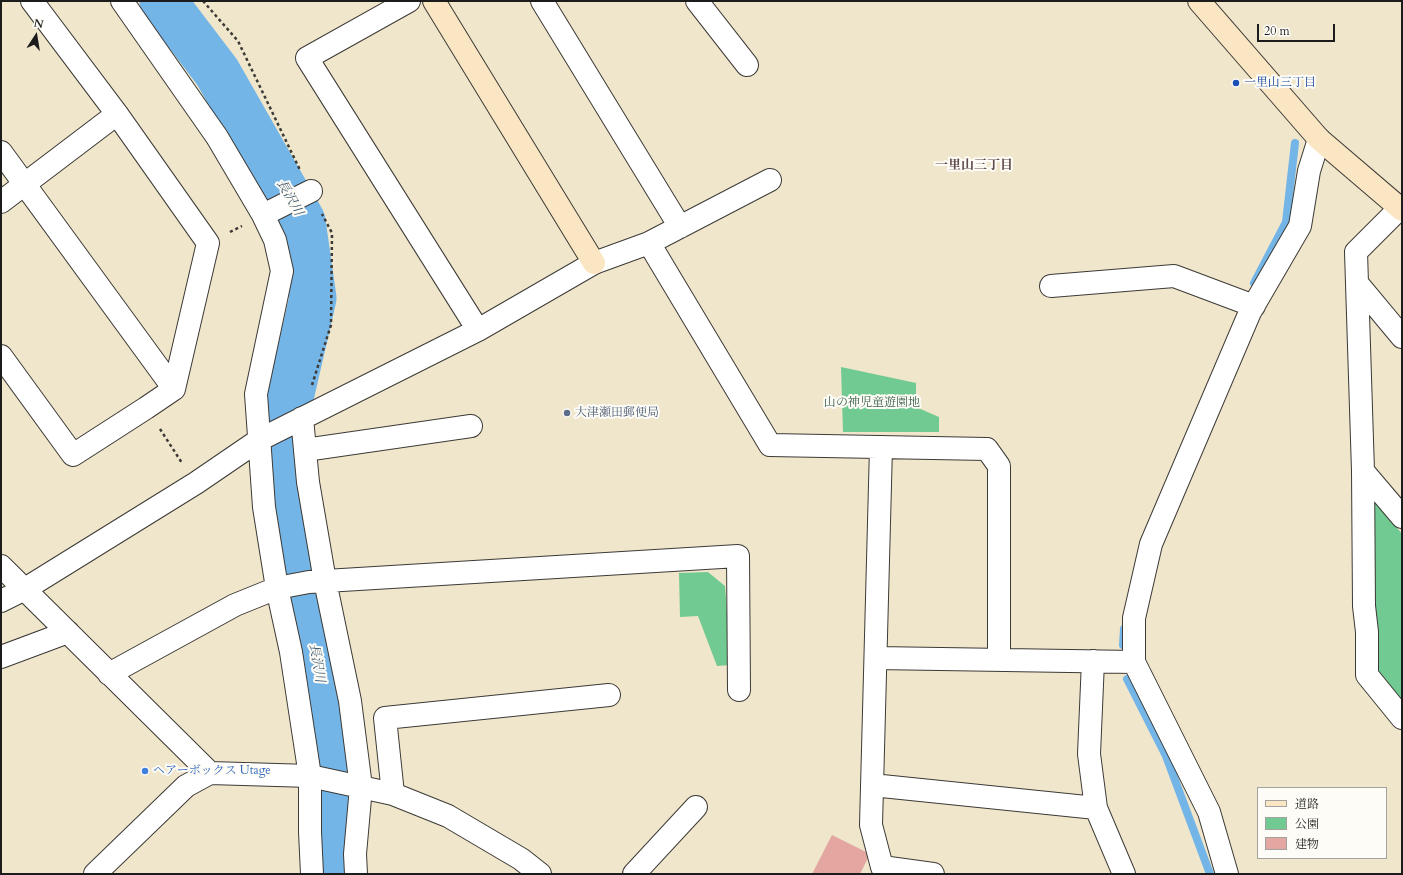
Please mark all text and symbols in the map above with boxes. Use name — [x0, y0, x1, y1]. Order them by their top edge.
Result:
text: N — [32, 15, 45, 32]
north arrow — [16, 16, 56, 56]
scale bar — [1259, 16, 1337, 42]
text: 20 m — [1264, 23, 1290, 39]
place label: 一里山三丁目 — [1244, 76, 1316, 90]
marker: 一里山三丁目 — [1231, 78, 1241, 88]
district label: 一里山三丁目 — [935, 158, 1013, 174]
water label: 長沢川 — [272, 177, 306, 219]
park label: 山の神児童遊園地 — [824, 396, 920, 410]
place label: 大津瀬田郵便局 — [575, 406, 659, 420]
marker: 大津瀬田郵便局 — [562, 408, 572, 418]
water label: 長沢川 — [305, 642, 327, 684]
place label: ヘアーボックス Utage — [153, 764, 271, 778]
marker: ヘアーボックス Utage — [140, 766, 150, 776]
legend — [1257, 787, 1387, 859]
text: 道路 — [1295, 796, 1319, 812]
text: 公園 — [1295, 816, 1319, 832]
text: 建物 — [1295, 836, 1319, 852]

